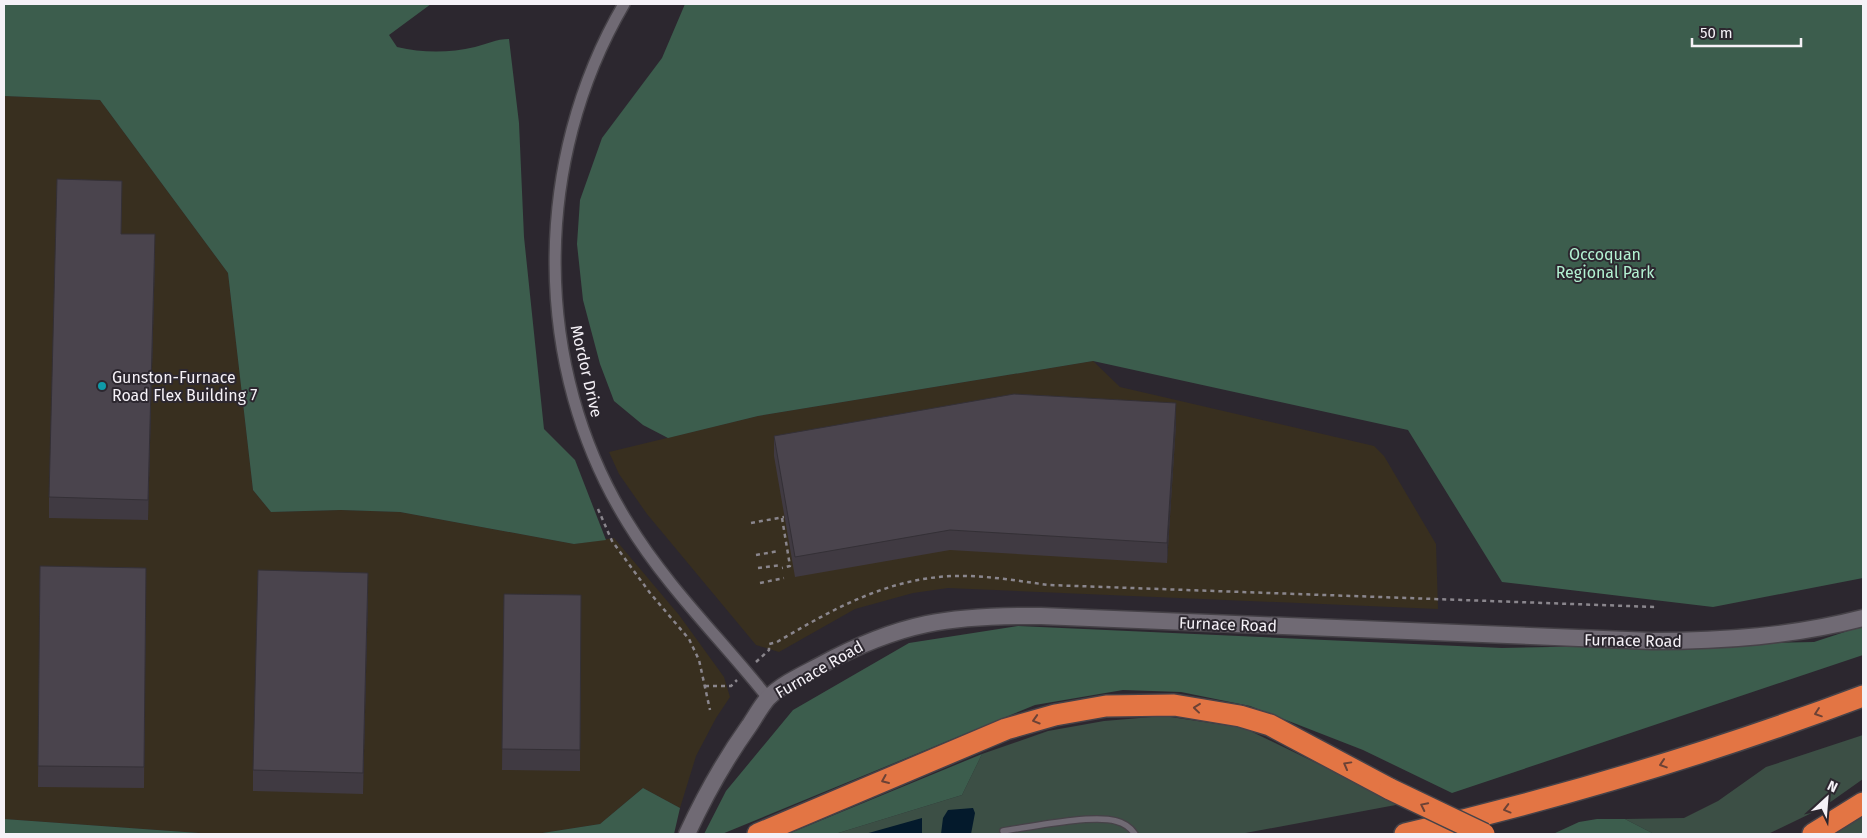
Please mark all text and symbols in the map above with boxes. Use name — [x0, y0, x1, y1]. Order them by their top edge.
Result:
scale bar — [1692, 15, 1801, 47]
text: 50 m — [1700, 24, 1733, 42]
park label: Occoquan Regional Park — [1556, 245, 1655, 282]
street label: Mordor Drive — [567, 323, 606, 419]
place label: Gunston-Furnace Road Flex Building 7 — [112, 368, 257, 405]
marker: Gunston-Furnace Road Flex Building 7 — [96, 380, 108, 392]
street label: Furnace Road — [1179, 613, 1277, 636]
street label: Furnace Road — [1584, 630, 1682, 651]
street label: Furnace Road — [772, 637, 866, 702]
one-way arrow — [1193, 703, 1201, 714]
one-way arrow — [1814, 707, 1822, 717]
one-way arrow — [1033, 715, 1041, 725]
one-way arrow — [1659, 758, 1668, 768]
one-way arrow — [1344, 762, 1353, 772]
north arrow — [1802, 773, 1852, 823]
one-way arrow — [881, 774, 890, 785]
text: N — [1825, 777, 1840, 796]
one-way arrow — [1420, 801, 1429, 812]
one-way arrow — [1503, 803, 1511, 813]

